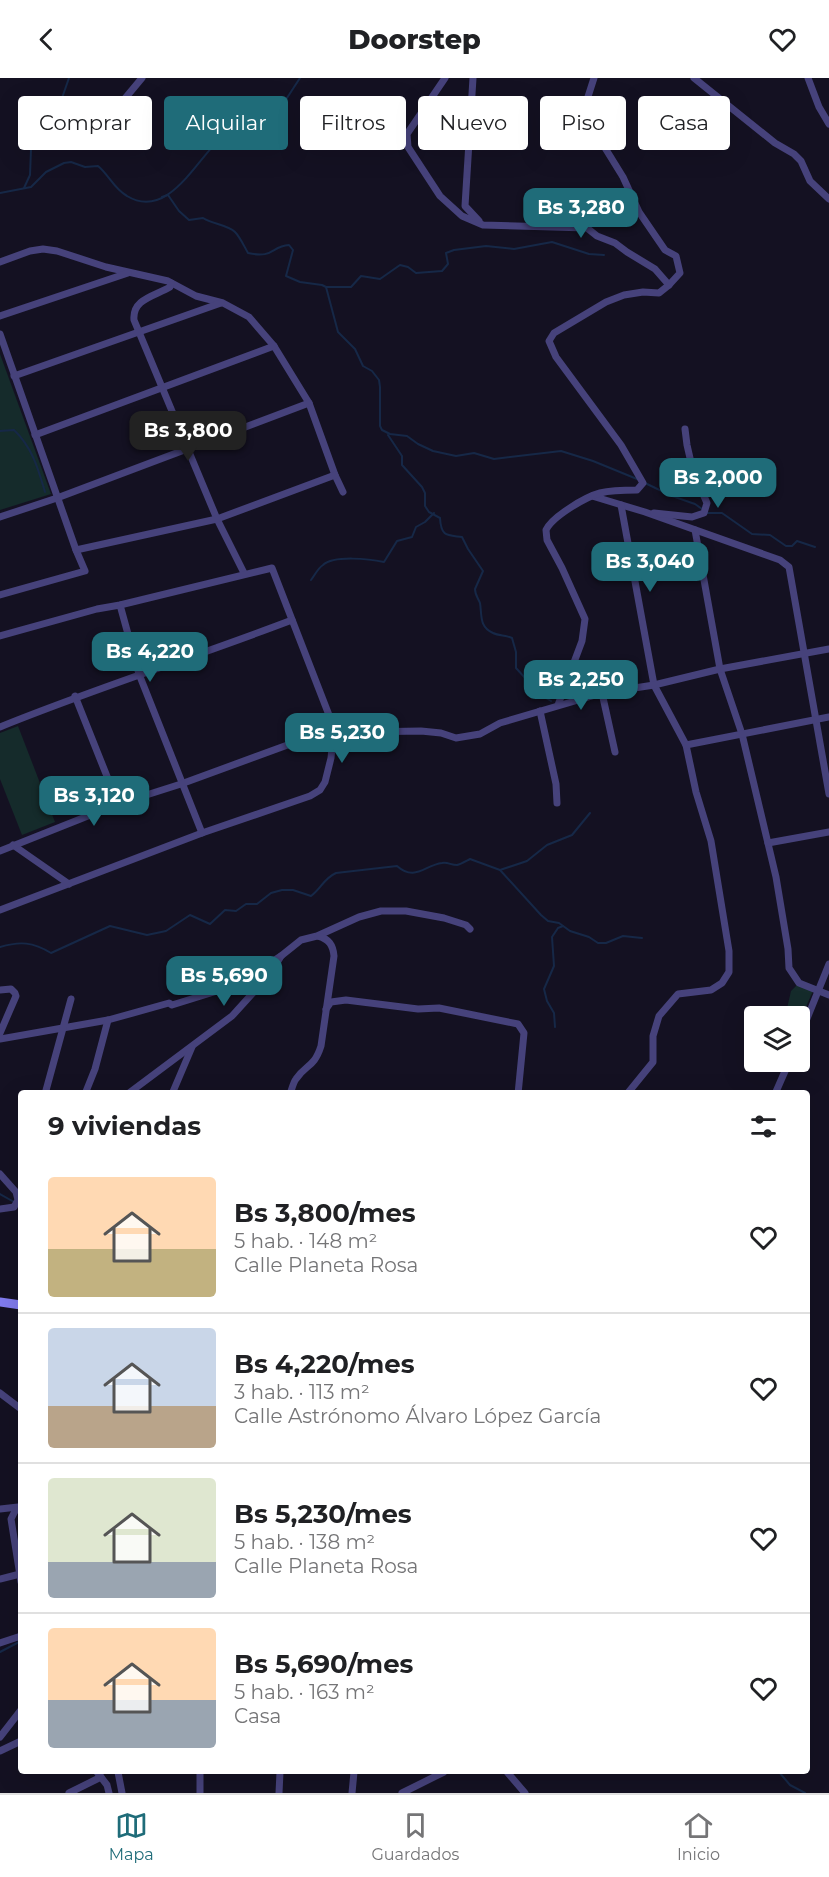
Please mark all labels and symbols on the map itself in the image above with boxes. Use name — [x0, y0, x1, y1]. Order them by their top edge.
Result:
pin: Bs 3,280 — [519, 188, 643, 239]
pin: Bs 3,800 — [126, 411, 250, 462]
pin: Bs 2,000 — [656, 458, 780, 509]
pin: Bs 3,040 — [588, 542, 712, 593]
pin: Bs 4,220 — [88, 632, 212, 683]
pin: Bs 2,250 — [519, 660, 643, 711]
pin: Bs 5,230 — [280, 713, 404, 764]
pin: Bs 3,120 — [32, 776, 156, 827]
pin: Bs 5,690 — [162, 956, 286, 1007]

